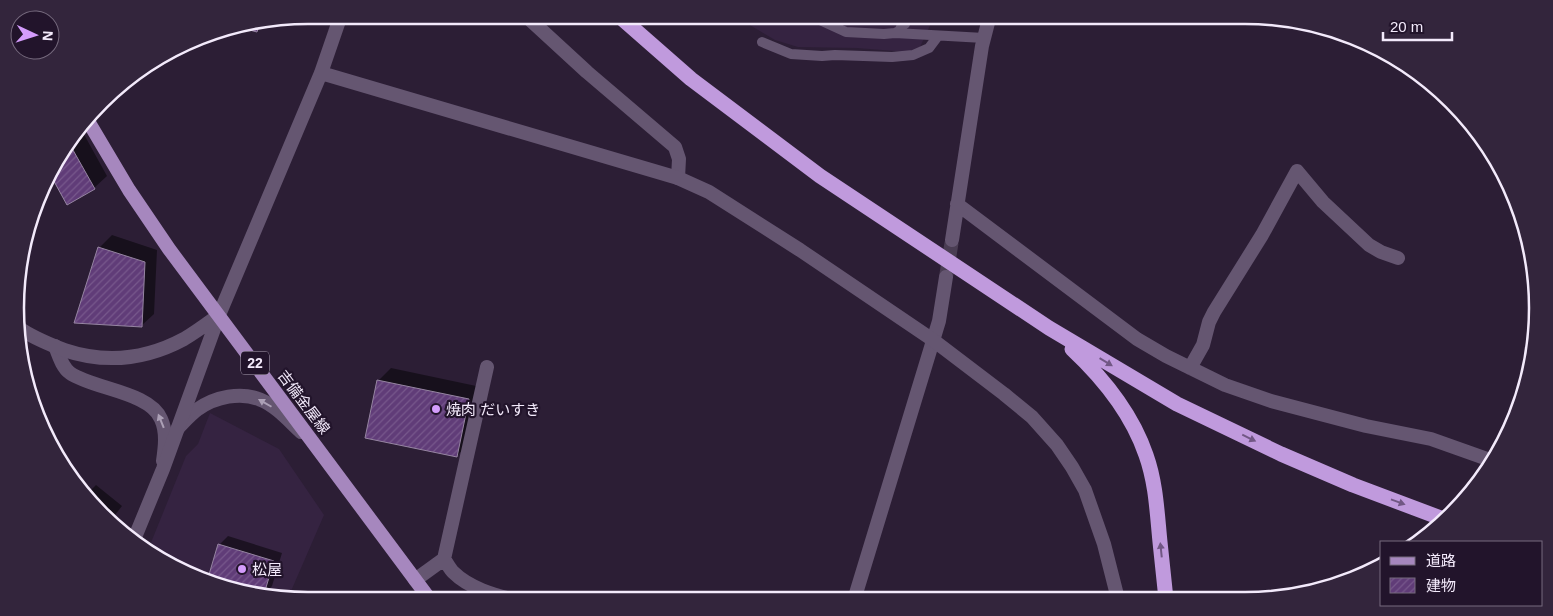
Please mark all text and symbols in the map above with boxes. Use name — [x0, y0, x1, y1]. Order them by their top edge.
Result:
north arrow — [10, 10, 60, 60]
scale bar — [1383, 10, 1452, 42]
text: 20 m — [1390, 18, 1423, 35]
text: N — [40, 30, 56, 42]
road number: 22 — [241, 352, 269, 374]
one-way arrow — [1099, 357, 1112, 366]
street label: 吉備金屋線 — [275, 367, 333, 437]
one-way arrow — [259, 399, 272, 408]
place label: 焼肉 だいすき — [446, 401, 540, 418]
marker: 焼肉 だいすき — [430, 403, 442, 415]
one-way arrow — [157, 413, 165, 428]
one-way arrow — [1242, 434, 1256, 442]
one-way arrow — [1391, 498, 1406, 506]
legend — [1380, 541, 1543, 606]
one-way arrow — [1157, 542, 1165, 558]
text: 道路 — [1426, 552, 1456, 569]
place label: 松屋 — [252, 561, 282, 578]
marker: 松屋 — [236, 563, 248, 575]
text: 建物 — [1426, 577, 1456, 594]

